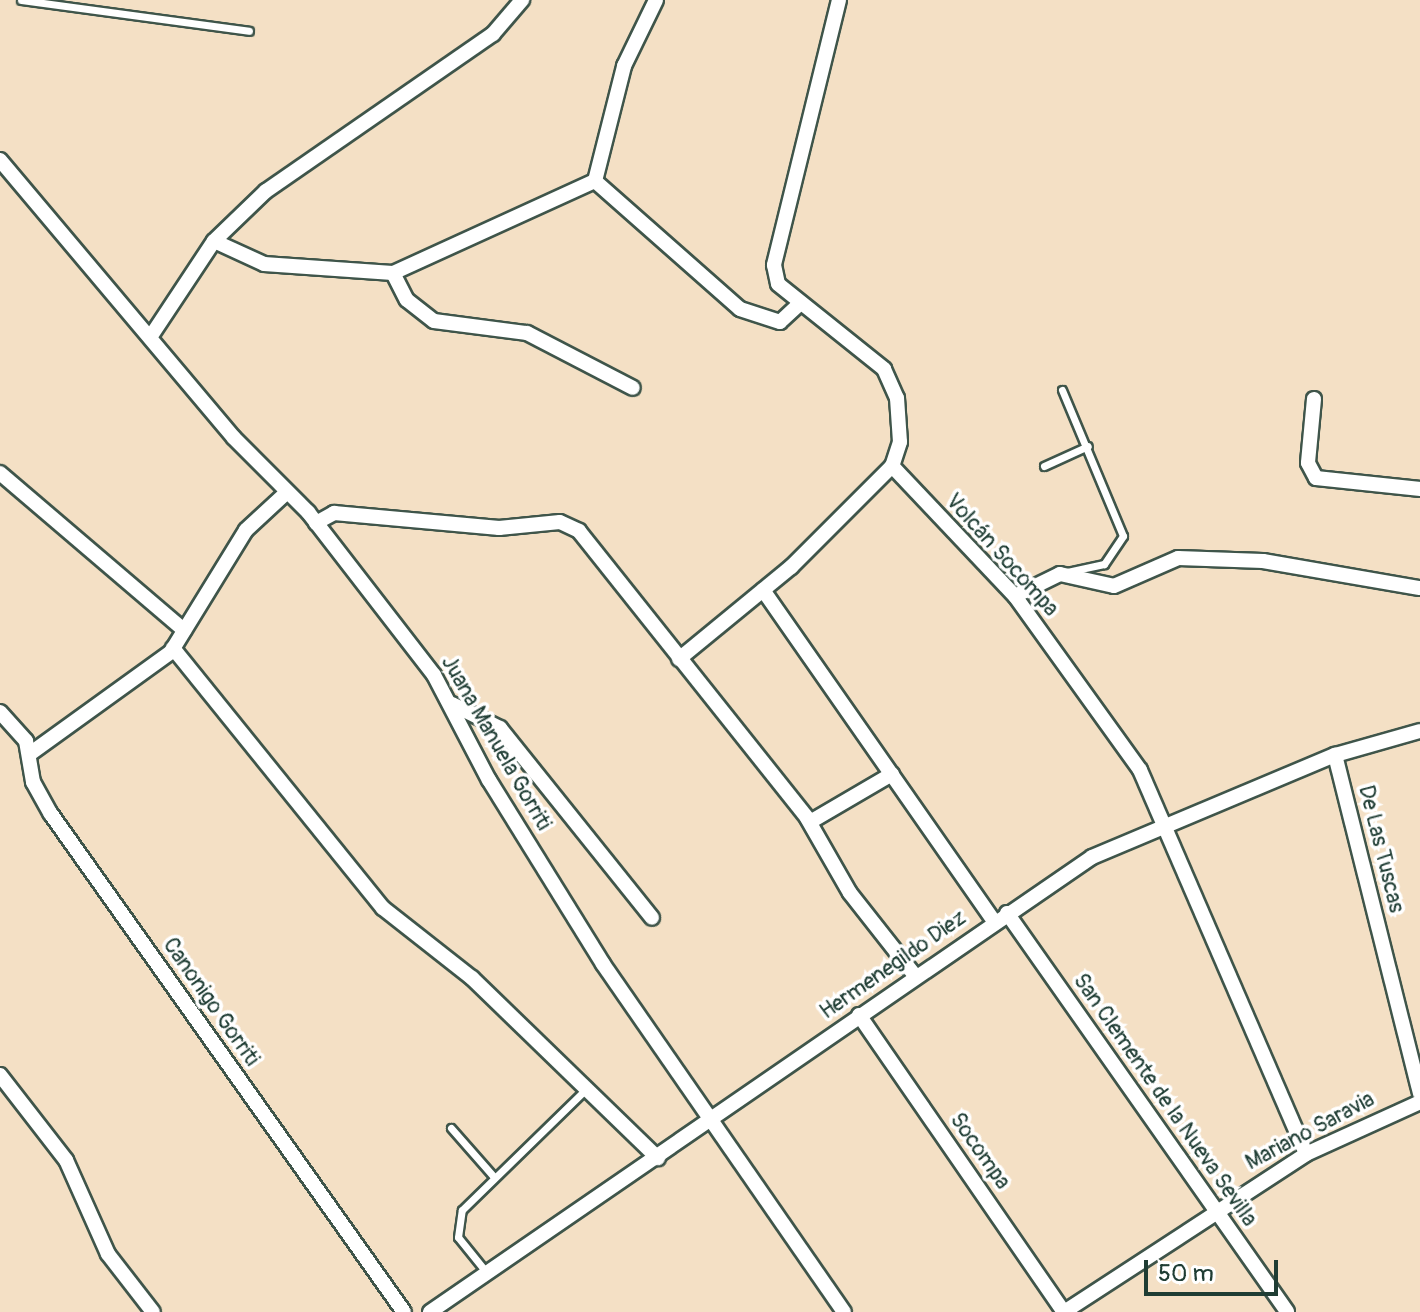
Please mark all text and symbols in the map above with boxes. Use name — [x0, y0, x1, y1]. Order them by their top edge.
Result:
street label: Volcán Socompa — [940, 488, 1064, 622]
street label: Juana Manuela Gorriti — [435, 651, 557, 835]
street label: De Las Tuscas — [1352, 783, 1410, 915]
street label: Hermenegildo Diez — [815, 905, 971, 1025]
street label: Canonigo Gorriti — [157, 933, 265, 1071]
street label: San Clemente de la Nueva Sevilla — [1067, 969, 1263, 1231]
street label: Mariano Saravia — [1241, 1086, 1379, 1176]
street label: Socompa — [944, 1108, 1016, 1194]
scale bar — [1148, 1244, 1282, 1294]
text: 50 m — [1158, 1259, 1214, 1288]

